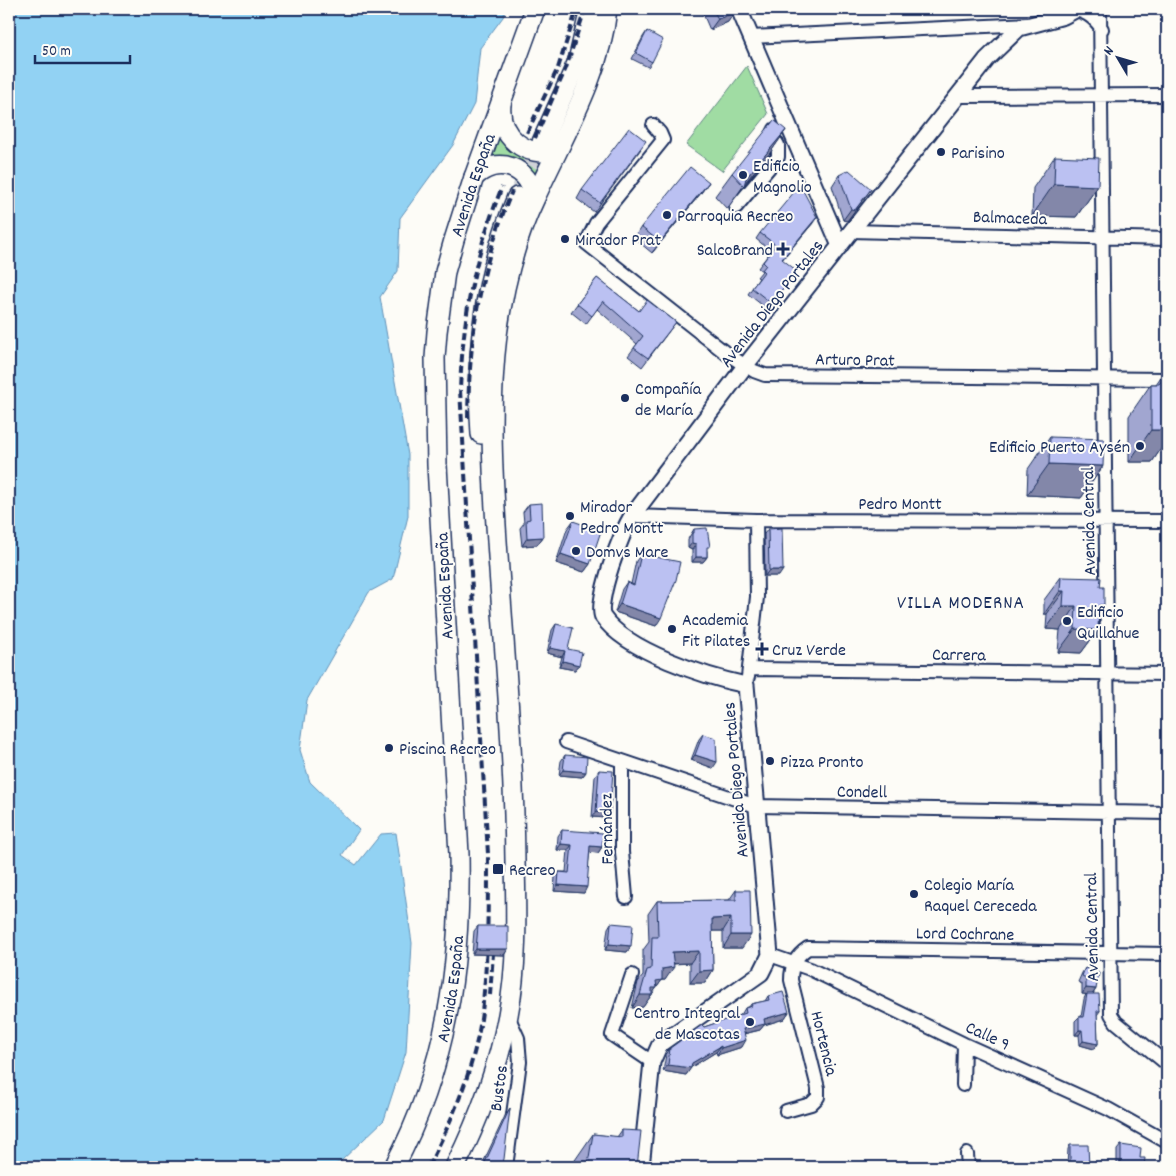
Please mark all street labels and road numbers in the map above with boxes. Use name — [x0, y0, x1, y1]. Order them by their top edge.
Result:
street label: Avenida España — [446, 130, 504, 240]
street label: Balmaceda — [972, 206, 1048, 233]
street label: Avenida Diego Portales — [715, 235, 831, 374]
street label: Arturo Prat — [815, 348, 895, 375]
street label: Avenida Central — [1077, 466, 1104, 576]
street label: Pedro Montt — [858, 493, 942, 518]
street label: Avenida España — [431, 531, 462, 640]
street label: Carrera — [932, 644, 987, 669]
street label: Avenida Diego Portales — [718, 701, 757, 859]
street label: Condell — [837, 781, 888, 806]
street label: Fernández — [595, 793, 622, 865]
street label: Avenida Central — [1080, 872, 1107, 982]
street label: Lord Cochrane — [916, 922, 1014, 949]
street label: Avenida España — [432, 934, 472, 1045]
street label: Hortencia — [802, 1009, 843, 1079]
street label: Calle 9 — [961, 1016, 1013, 1058]
street label: Bustos — [485, 1064, 516, 1113]

